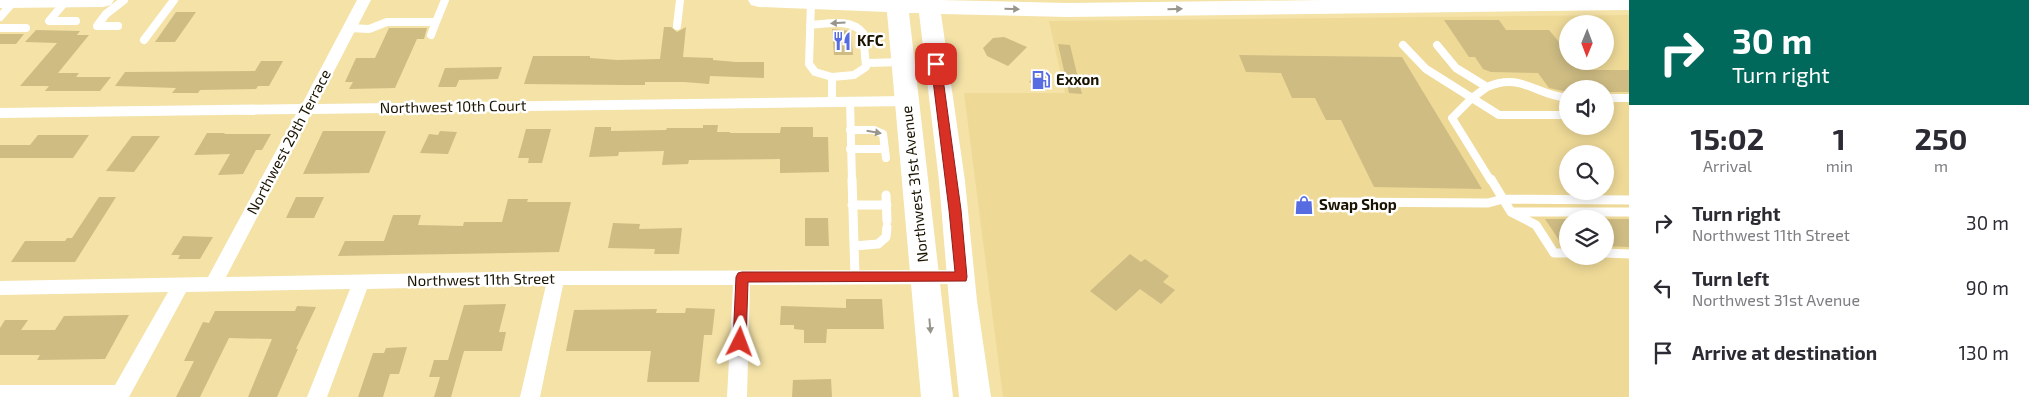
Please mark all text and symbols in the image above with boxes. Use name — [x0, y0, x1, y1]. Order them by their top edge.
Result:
one-way arrow — [1005, 5, 1021, 13]
one-way arrow — [1167, 5, 1183, 13]
north arrow — [1559, 15, 1614, 70]
map controls — [1559, 15, 1614, 265]
text: 30 m — [1732, 19, 1812, 61]
one-way arrow — [830, 20, 846, 28]
icon: right — [1649, 20, 1714, 85]
restaurant icon: KFC — [831, 30, 853, 52]
place label: KFC — [857, 31, 884, 49]
pin — [915, 43, 957, 85]
icon: arrive — [922, 50, 950, 78]
text: Turn right — [1732, 61, 1830, 87]
street label: Northwest 29th Terrace — [242, 66, 334, 217]
fuel station icon: Exxon — [1030, 69, 1052, 91]
place label: Exxon — [1056, 70, 1099, 88]
button: sound — [1559, 80, 1614, 135]
street label: Northwest 10th Court — [379, 96, 527, 116]
street label: Northwest 31st Avenue — [897, 105, 931, 263]
text: 15:02 — [1691, 120, 1764, 156]
text: 1 — [1833, 120, 1846, 156]
text: 250 — [1915, 120, 1967, 156]
one-way arrow — [866, 128, 882, 136]
button: search — [1559, 145, 1614, 200]
text: Arrival — [1703, 156, 1752, 175]
text: min — [1826, 156, 1853, 175]
text: m — [1934, 156, 1948, 175]
shop icon: Swap Shop — [1293, 194, 1315, 216]
place label: Swap Shop — [1319, 195, 1397, 213]
text: Turn right — [1692, 202, 1780, 225]
icon: right — [1649, 209, 1677, 237]
button: layers — [1559, 210, 1614, 265]
text: 30 m — [1966, 211, 2009, 234]
text: Northwest 11th Street — [1692, 225, 1850, 244]
text: Turn left — [1692, 267, 1769, 290]
street label: Northwest 11th Street — [407, 269, 555, 289]
icon: left — [1649, 274, 1677, 302]
text: 90 m — [1966, 276, 2009, 299]
text: Northwest 31st Avenue — [1692, 290, 1860, 309]
position arrow — [713, 315, 765, 367]
one-way arrow — [926, 318, 934, 334]
icon: arrive — [1649, 339, 1677, 367]
text: Arrive at destination — [1692, 341, 1877, 364]
text: 130 m — [1959, 341, 2009, 364]

